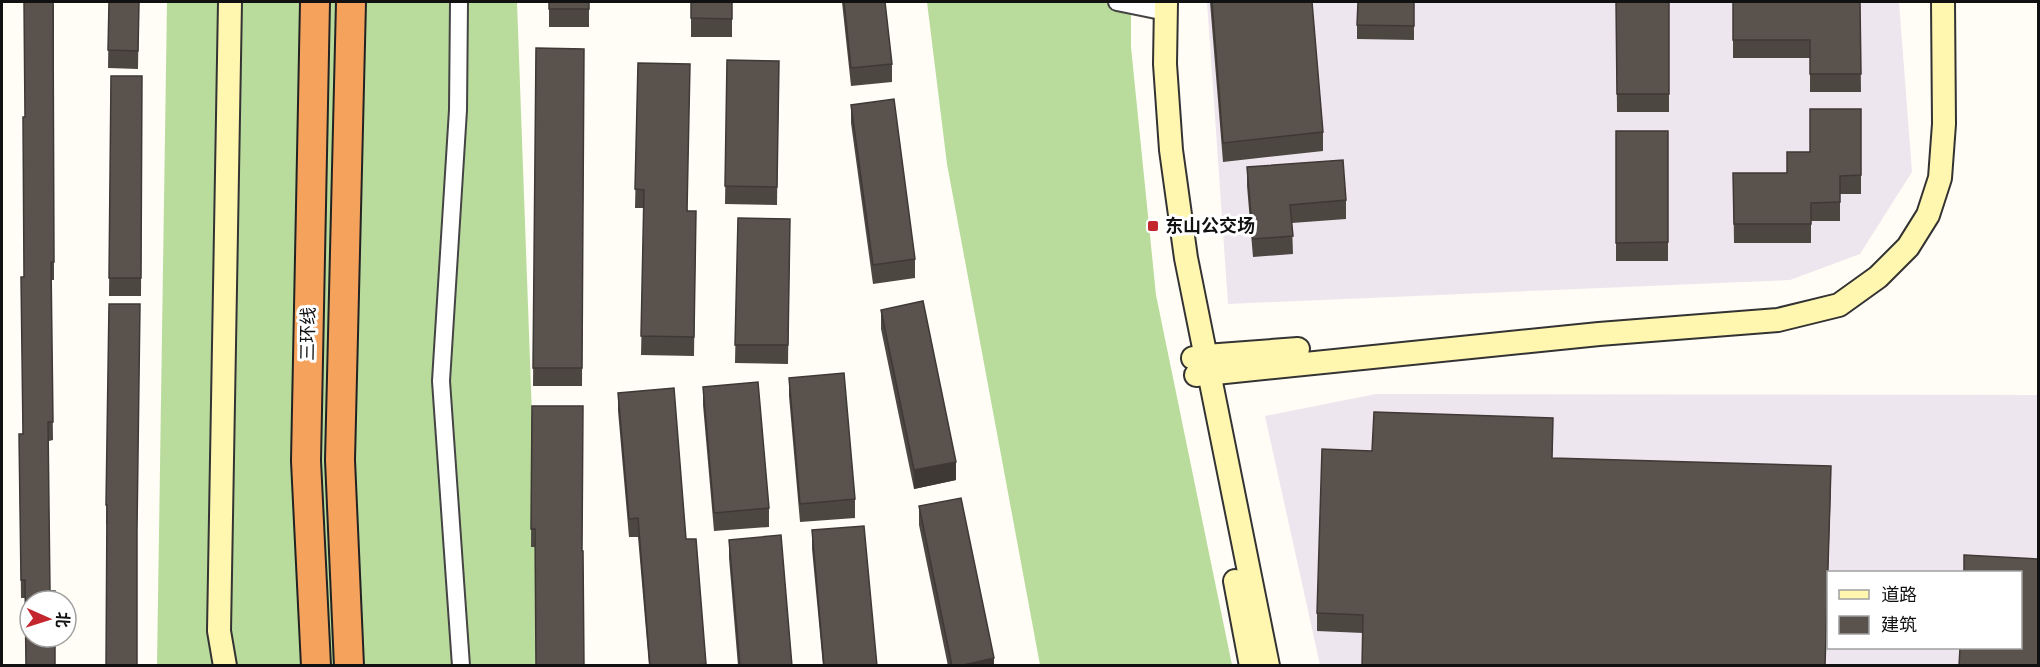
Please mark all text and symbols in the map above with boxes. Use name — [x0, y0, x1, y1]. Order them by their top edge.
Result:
place label: 东山公交场 — [1165, 215, 1255, 237]
marker: 东山公交场 — [1146, 219, 1160, 233]
street label: 三环线 — [297, 307, 319, 361]
legend — [1827, 571, 2022, 649]
text: 道路 — [1881, 584, 1917, 606]
north arrow — [18, 589, 78, 649]
text: 北 — [53, 611, 72, 628]
text: 建筑 — [1881, 614, 1917, 636]

